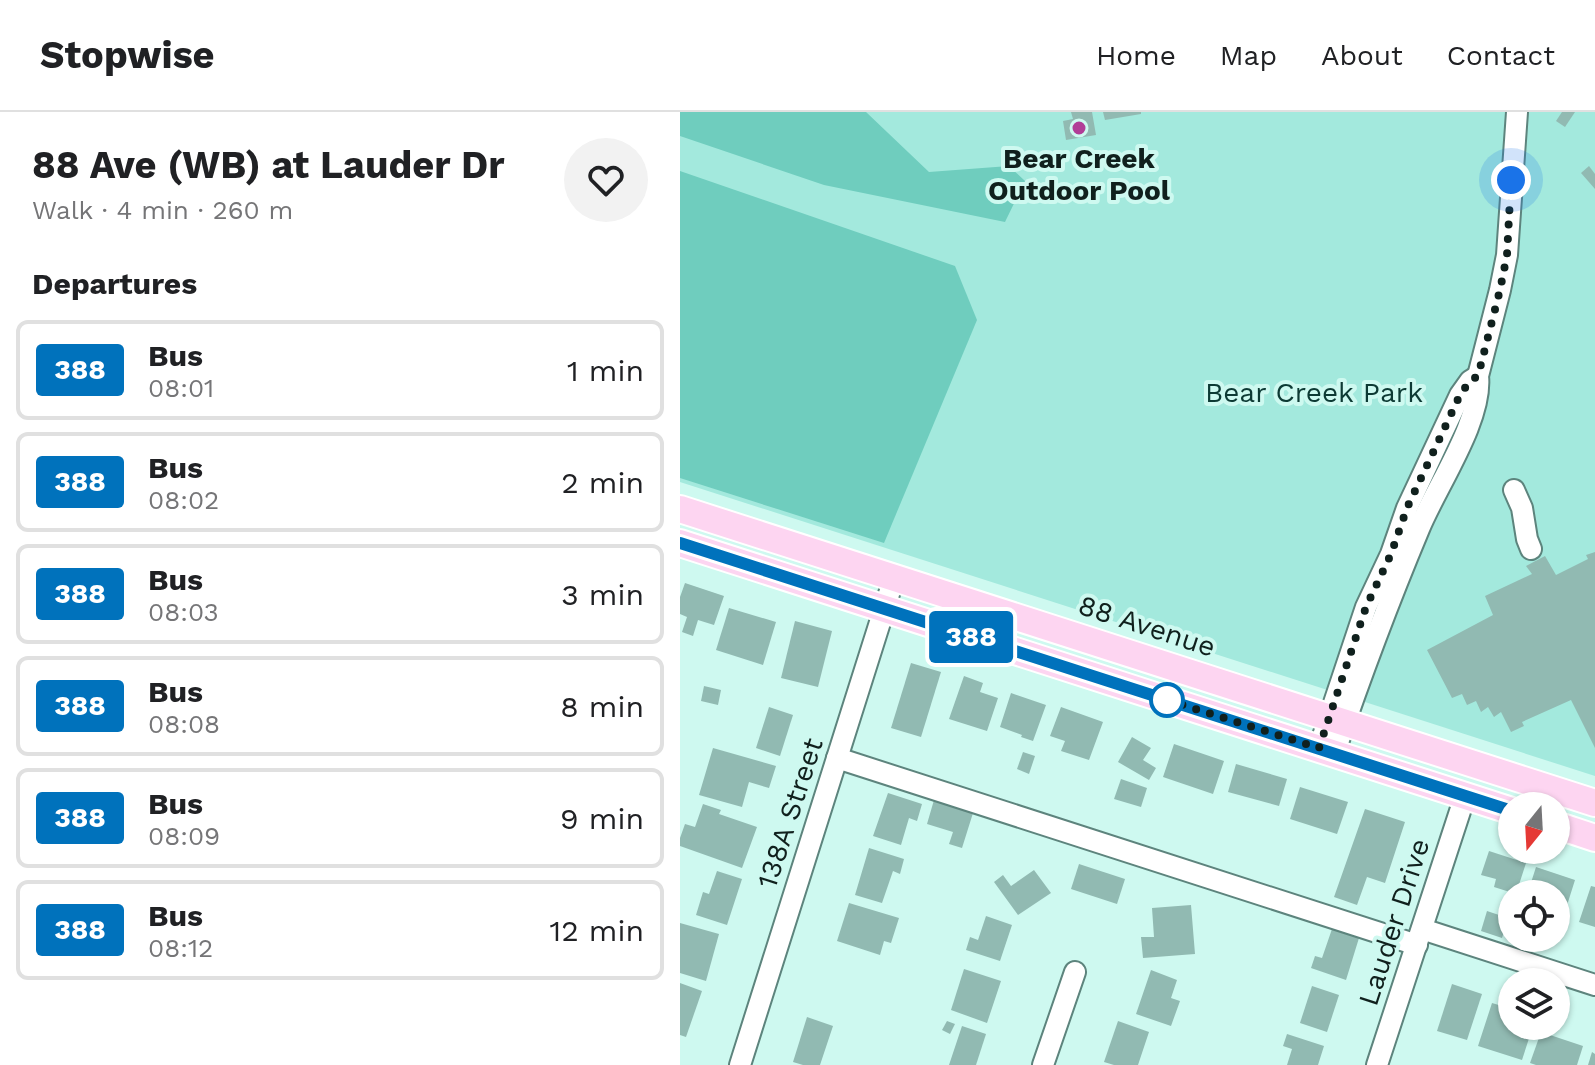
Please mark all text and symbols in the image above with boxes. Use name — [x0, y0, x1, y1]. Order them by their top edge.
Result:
text: Stopwise — [40, 33, 215, 77]
text: Home — [1096, 39, 1176, 72]
text: Map — [1220, 39, 1277, 72]
text: About — [1321, 39, 1403, 72]
text: Contact — [1447, 39, 1555, 72]
marker: Bear Creek Outdoor Pool — [1070, 119, 1088, 137]
button: heart — [564, 138, 648, 222]
place label: Bear Creek Outdoor Pool — [988, 142, 1171, 207]
text: 88 Ave (WB) at Lauder Dr — [32, 143, 505, 187]
your location — [1491, 160, 1531, 200]
text: Walk · 4 min · 260 m — [32, 195, 293, 225]
text: Departures — [32, 266, 197, 301]
text: Bus — [148, 338, 203, 373]
text: 388 — [54, 353, 106, 386]
text: 1 min — [567, 353, 644, 388]
text: 08:01 — [148, 373, 214, 403]
park label: Bear Creek Park — [1205, 376, 1423, 409]
text: Bus — [148, 450, 203, 485]
text: 388 — [54, 465, 106, 498]
text: 2 min — [561, 465, 644, 500]
text: 08:02 — [148, 485, 219, 515]
text: Bus — [148, 562, 203, 597]
text: 388 — [54, 577, 106, 610]
text: 3 min — [561, 577, 644, 612]
street label: 88 Avenue — [1074, 588, 1220, 664]
text: 08:03 — [148, 597, 219, 627]
line badge: 388 — [925, 611, 1017, 663]
text: 388 — [945, 620, 997, 653]
text: Bus — [148, 674, 203, 709]
unlabelled marker — [1150, 683, 1184, 717]
text: 388 — [54, 689, 106, 722]
text: 8 min — [560, 689, 644, 724]
text: 08:08 — [148, 709, 220, 739]
street label: 138A Street — [750, 734, 830, 892]
text: Bus — [148, 786, 203, 821]
north arrow — [1498, 792, 1570, 864]
map controls — [1498, 792, 1570, 1040]
text: 388 — [54, 801, 106, 834]
text: 9 min — [560, 801, 644, 836]
text: 08:09 — [148, 821, 220, 851]
street label: Lauder Drive — [1351, 834, 1437, 1010]
button: locate — [1498, 880, 1570, 952]
text: Bus — [148, 898, 203, 933]
text: 388 — [54, 913, 106, 946]
text: 12 min — [549, 913, 644, 948]
text: 08:12 — [148, 933, 213, 963]
button: layers — [1498, 968, 1570, 1040]

